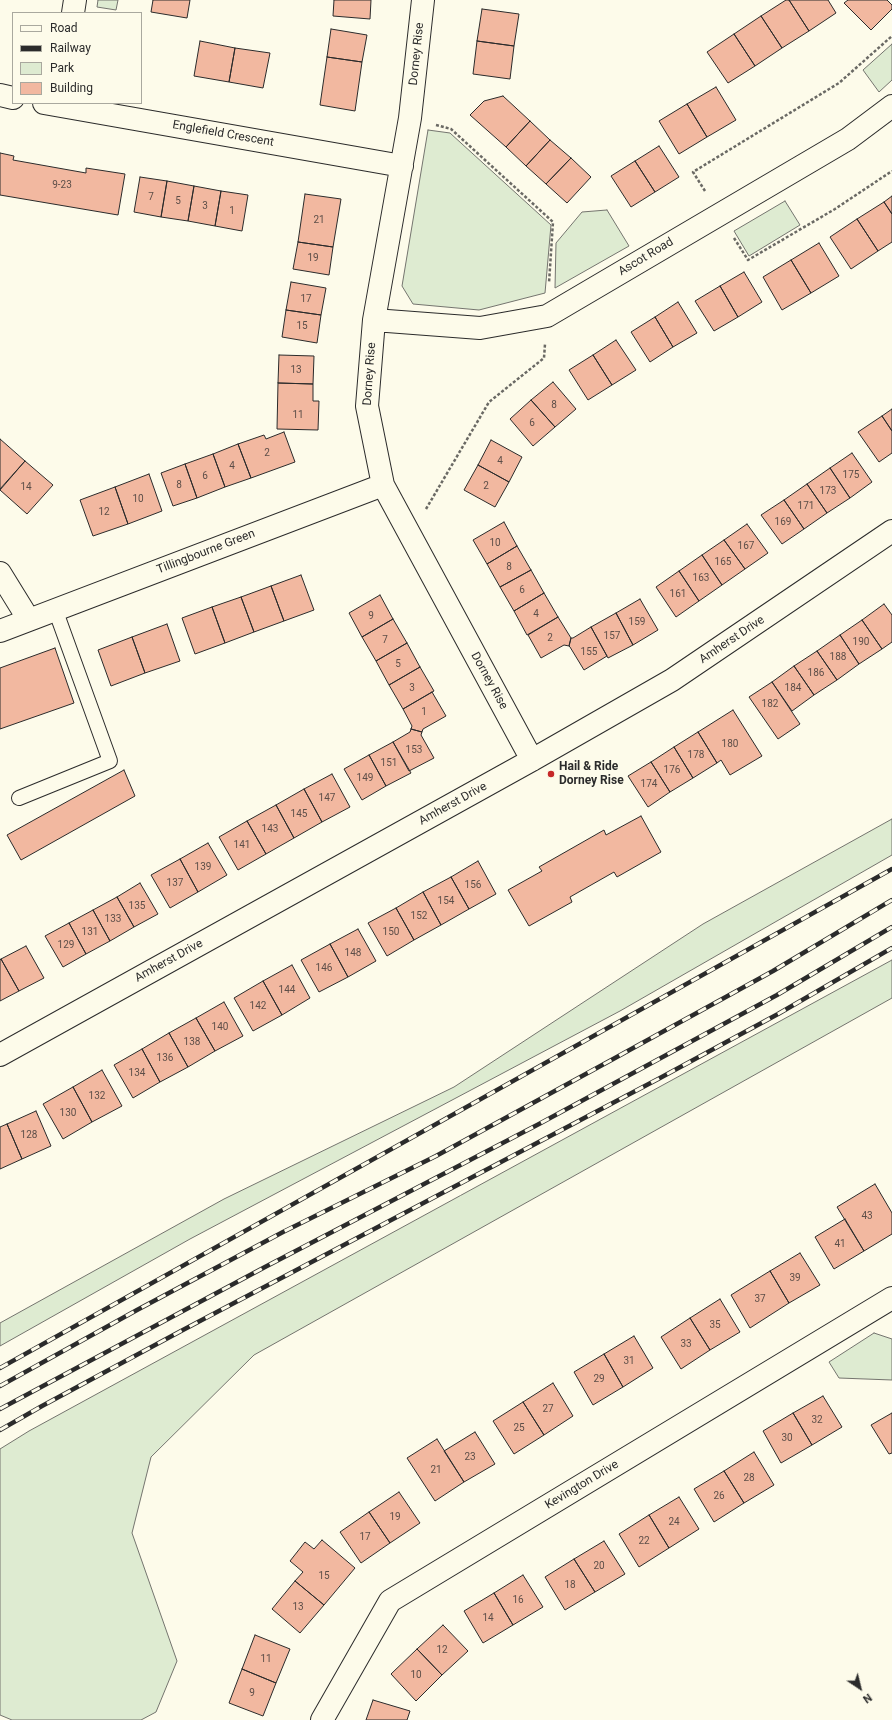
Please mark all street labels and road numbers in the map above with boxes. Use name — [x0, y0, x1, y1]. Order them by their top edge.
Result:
street label: Dorney Rise — [407, 22, 427, 86]
street label: Englefield Crescent — [171, 118, 275, 150]
street label: Ascot Road — [616, 235, 676, 279]
street label: Dorney Rise — [361, 342, 379, 406]
street label: Tillingbourne Green — [155, 527, 257, 577]
street label: Amherst Drive — [697, 613, 767, 667]
street label: Dorney Rise — [467, 650, 511, 712]
street label: Amherst Drive — [417, 779, 489, 829]
street label: Amherst Drive — [133, 936, 205, 986]
street label: Kevington Drive — [543, 1457, 621, 1513]

